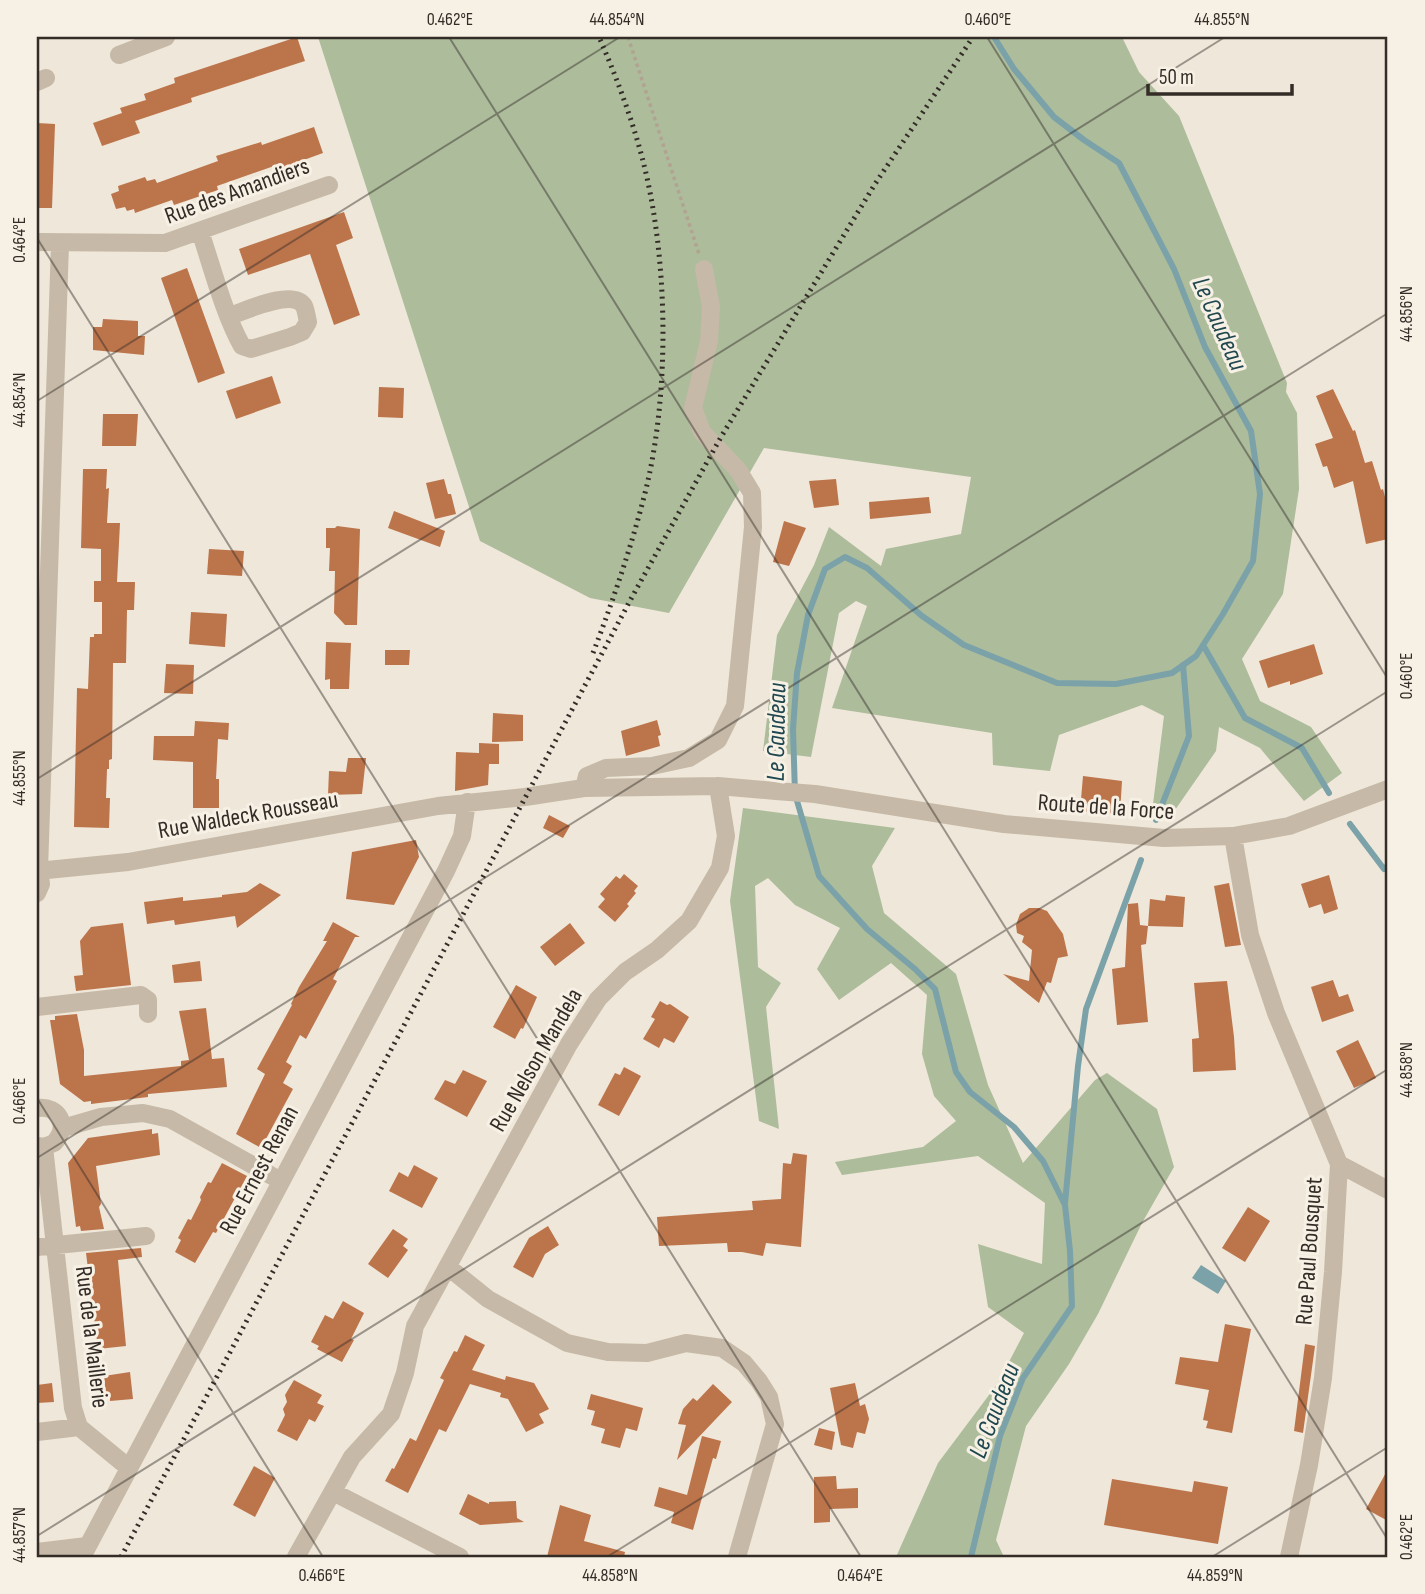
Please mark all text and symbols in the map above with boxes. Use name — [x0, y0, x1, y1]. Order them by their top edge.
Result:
text: 0.462°E — [427, 9, 473, 30]
text: 44.854°N — [590, 9, 645, 30]
text: 0.460°E — [964, 9, 1012, 30]
text: 44.855°N — [1194, 9, 1250, 30]
scale bar — [1148, 52, 1292, 96]
text: 50 m — [1159, 65, 1194, 90]
street label: Rue des Amandiers — [161, 151, 313, 231]
text: 0.464°E — [9, 217, 30, 263]
water label: Le Caudeau — [1185, 273, 1253, 376]
text: 44.856°N — [1396, 286, 1417, 342]
text: 44.854°N — [9, 373, 30, 428]
text: 0.460°E — [1396, 652, 1417, 700]
water label: Le Caudeau — [761, 682, 793, 782]
text: 44.855°N — [9, 750, 30, 806]
street label: Rue Waldeck Rousseau — [156, 785, 340, 845]
street label: Route de la Force — [1037, 788, 1175, 826]
street label: Rue Nelson Mandela — [483, 983, 589, 1137]
text: 44.858°N — [1396, 1042, 1417, 1098]
text: 0.466°E — [9, 1078, 30, 1124]
street label: Rue Ernest Renan — [213, 1101, 305, 1239]
street label: Rue Paul Bousquet — [1289, 1176, 1329, 1326]
street label: Rue de la Maillerie — [69, 1264, 115, 1410]
water label: Le Caudeau — [963, 1359, 1027, 1463]
text: 44.857°N — [9, 1507, 30, 1563]
text: 0.462°E — [1396, 1514, 1417, 1560]
text: 0.466°E — [299, 1565, 345, 1586]
text: 44.858°N — [582, 1565, 638, 1586]
text: 0.464°E — [837, 1565, 883, 1586]
text: 44.859°N — [1187, 1565, 1243, 1586]

